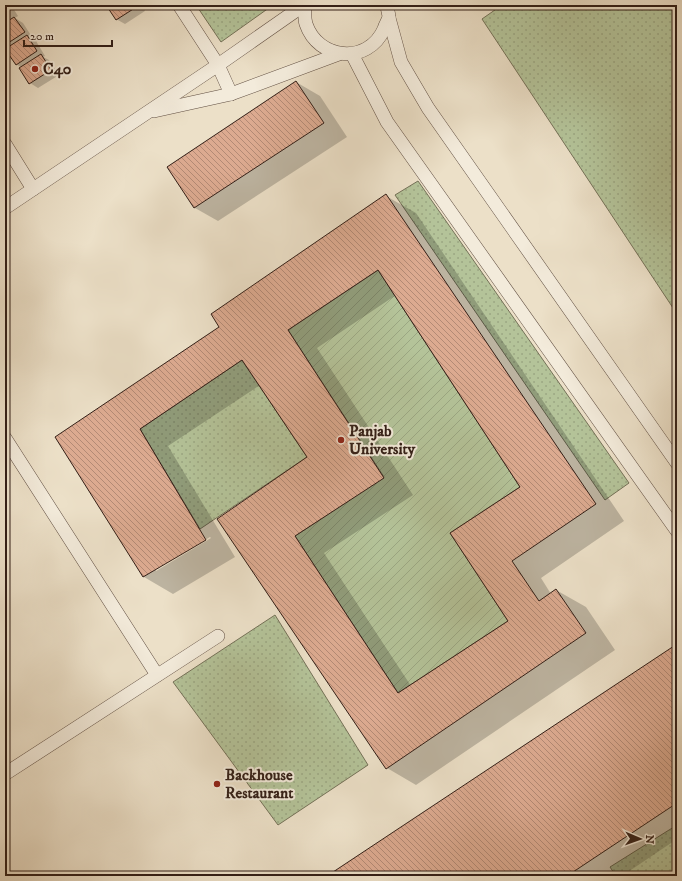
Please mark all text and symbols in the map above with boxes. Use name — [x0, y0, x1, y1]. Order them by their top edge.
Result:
scale bar — [24, 22, 112, 48]
text: 20 m — [30, 29, 54, 44]
place label: C40 — [43, 59, 72, 79]
marker: C40 — [30, 64, 40, 74]
place label: Panjab University — [349, 421, 416, 459]
marker: Panjab University — [336, 435, 346, 445]
place label: Backhouse Restaurant — [225, 765, 294, 803]
marker: Backhouse Restaurant — [212, 779, 222, 789]
north arrow — [620, 819, 660, 859]
text: N — [642, 835, 656, 844]

